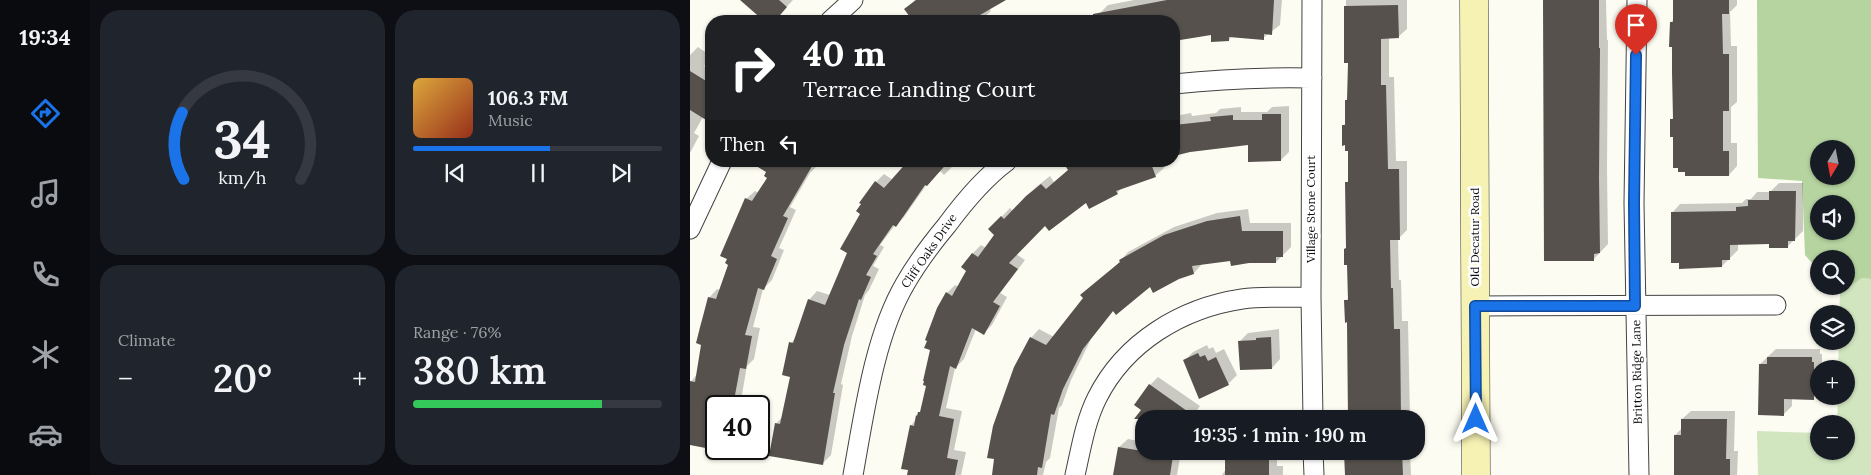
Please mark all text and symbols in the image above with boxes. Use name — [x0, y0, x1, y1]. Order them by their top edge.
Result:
pin — [1615, 4, 1657, 55]
icon: arrive — [1622, 11, 1650, 39]
text: 19:34 — [19, 23, 71, 51]
text: 40 m — [803, 31, 886, 76]
icon: right — [720, 35, 785, 100]
text: Terrace Landing Court — [803, 75, 1036, 103]
text: 106.3 FM — [488, 86, 568, 110]
icon: directions — [28, 96, 63, 131]
text: 34 — [214, 106, 271, 172]
text: Music — [488, 110, 533, 130]
icon: left — [775, 130, 803, 158]
text: Then — [720, 132, 765, 156]
north arrow — [1810, 140, 1855, 185]
map controls — [1810, 140, 1855, 460]
street label: Village Stone Court — [1303, 155, 1318, 264]
icon: previous — [441, 159, 469, 187]
icon: pause — [524, 159, 552, 187]
icon: next — [607, 159, 635, 187]
text: km/h — [218, 166, 267, 189]
icon: music — [28, 176, 63, 211]
street label: Old Decatur Road — [1467, 188, 1482, 286]
button: sound — [1810, 195, 1855, 240]
street label: Cliff Oaks Drive — [897, 210, 960, 291]
button: search — [1810, 250, 1855, 295]
icon: phone — [28, 257, 63, 292]
button: layers — [1810, 305, 1855, 350]
street label: Britton Ridge Lane — [1628, 319, 1645, 424]
text: Range · 76% — [413, 322, 501, 342]
text: Climate — [118, 330, 175, 350]
icon: climate — [28, 337, 63, 372]
text: 380 km — [413, 346, 546, 394]
text: 20° — [213, 354, 272, 402]
button: + — [1810, 360, 1855, 405]
text: − — [118, 361, 133, 397]
text: + — [352, 361, 367, 397]
position arrow — [1449, 392, 1501, 444]
speed limit sign: 40 — [705, 395, 770, 460]
button: − — [1810, 415, 1855, 460]
icon: car — [28, 417, 63, 452]
text: 19:35 · 1 min · 190 m — [1193, 423, 1367, 447]

